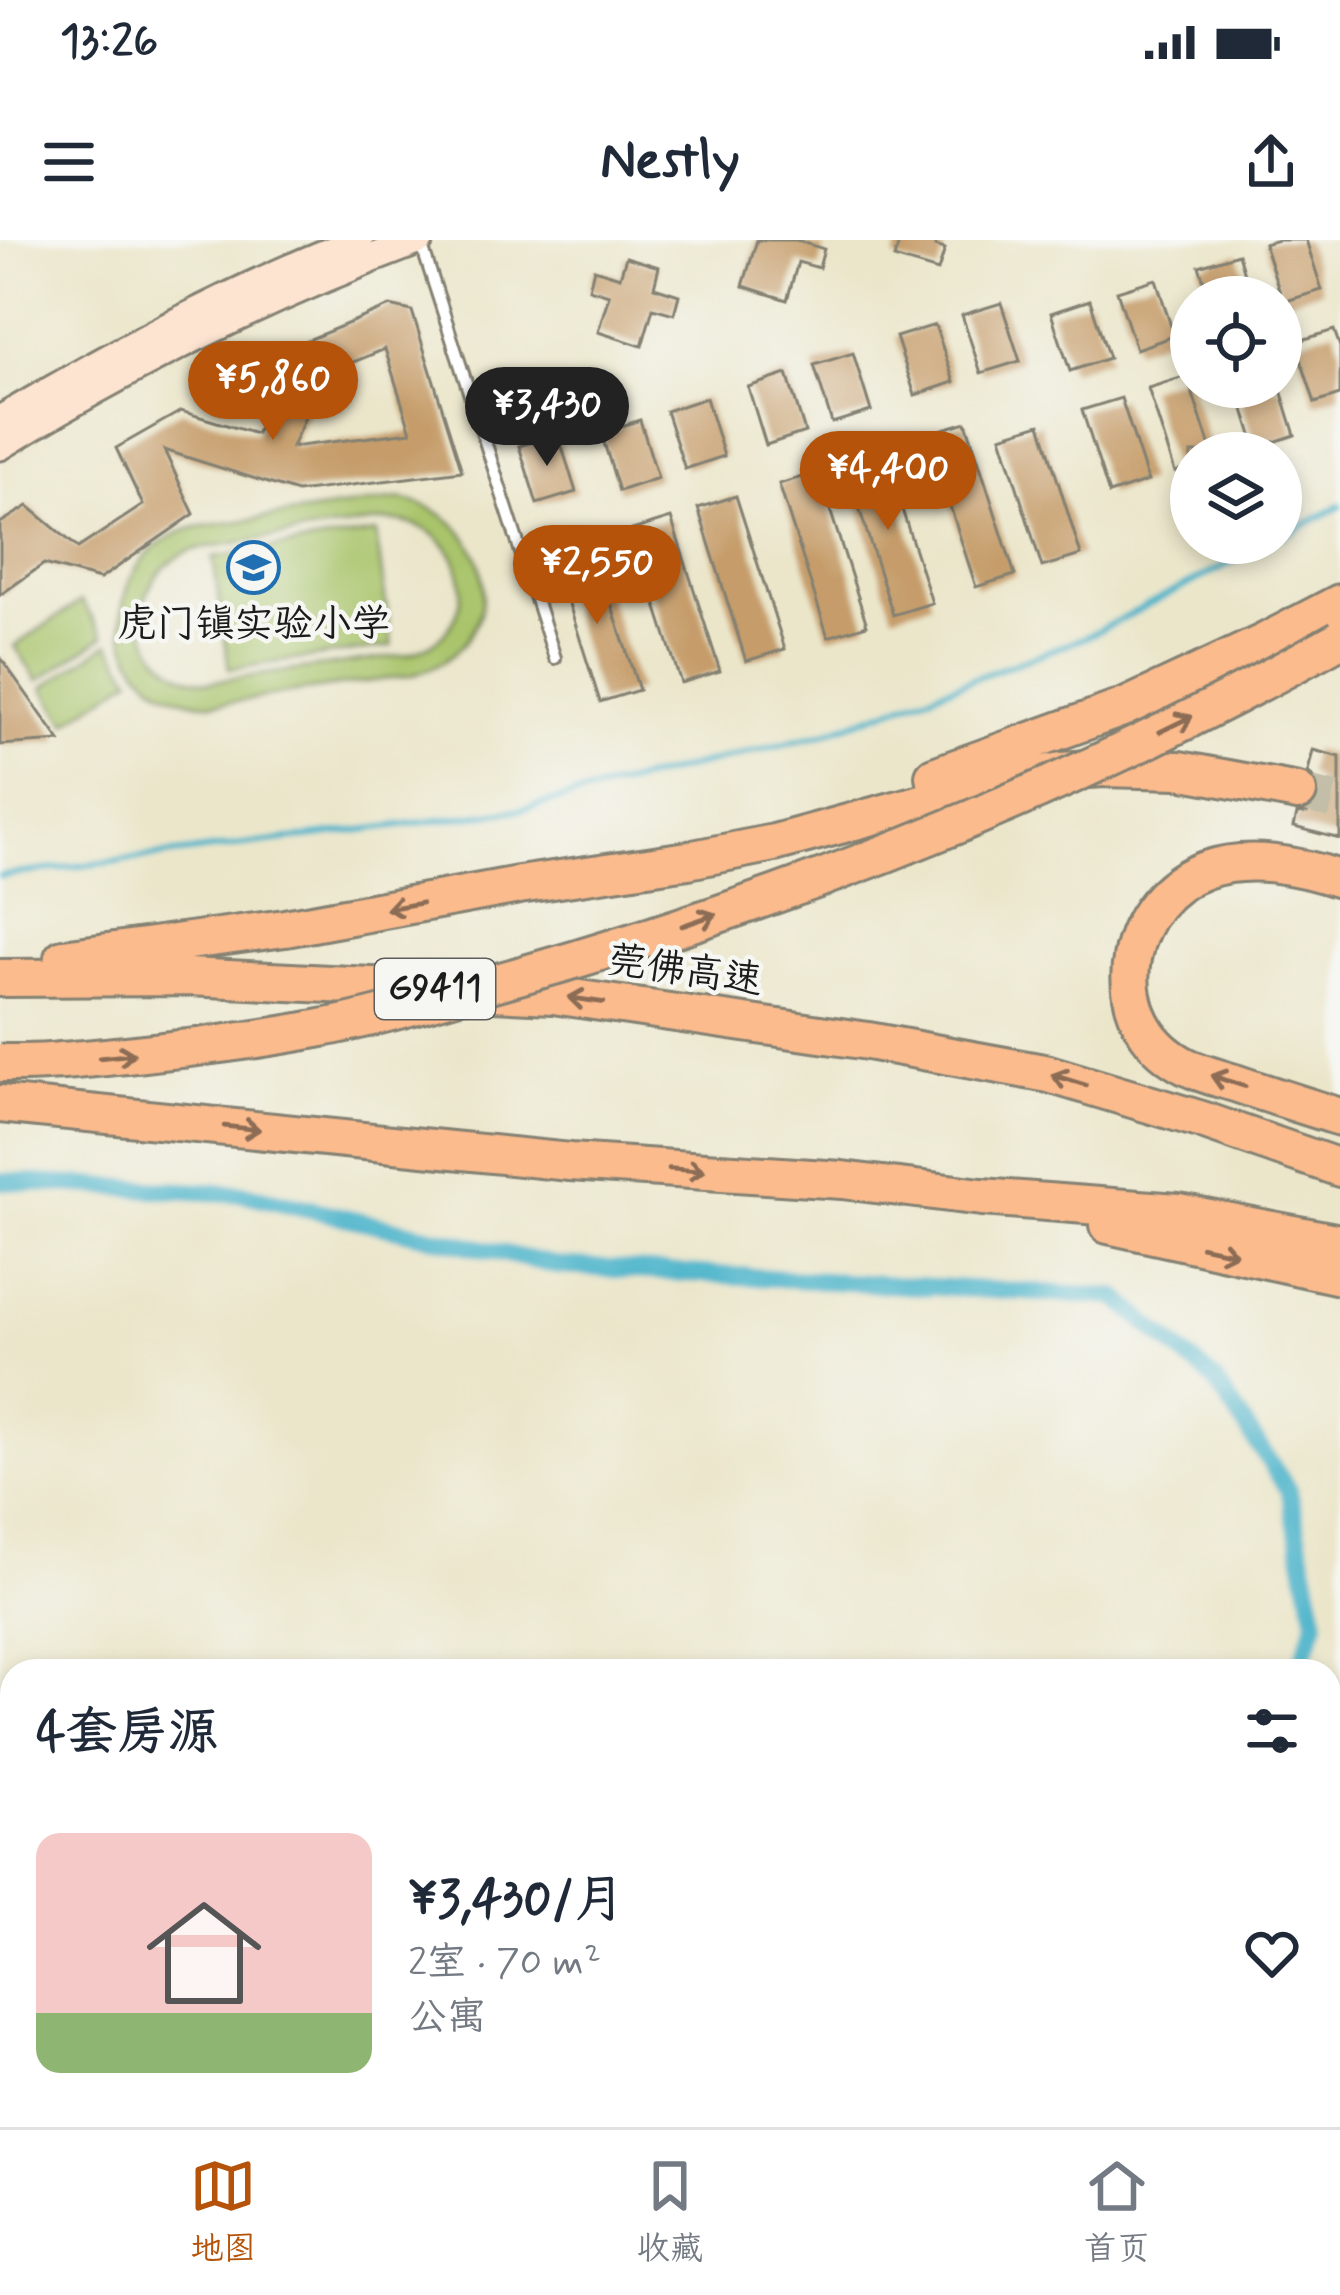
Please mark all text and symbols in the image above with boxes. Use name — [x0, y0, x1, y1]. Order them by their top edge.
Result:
text: 13:26 — [60, 13, 158, 72]
text: Nestly — [600, 127, 740, 198]
icon: menu — [36, 129, 102, 195]
icon: share — [1238, 129, 1304, 195]
map controls — [1170, 276, 1302, 564]
button: locate — [1170, 276, 1302, 408]
pin: ¥5,860 — [175, 341, 371, 443]
text: ¥5,860 — [215, 354, 331, 405]
pin: ¥3,430 — [449, 367, 645, 469]
text: ¥3,430 — [492, 380, 602, 431]
pin: ¥4,400 — [790, 431, 986, 533]
button: layers — [1170, 432, 1302, 564]
text: ¥4,400 — [827, 444, 949, 495]
pin: ¥2,550 — [499, 525, 695, 627]
text: ¥2,550 — [540, 538, 654, 589]
school or university icon: 虎门镇实验小学 — [226, 540, 282, 596]
place label: 虎门镇实验小学 — [117, 600, 391, 651]
one-way arrow — [1158, 712, 1193, 735]
one-way arrow — [385, 896, 424, 919]
one-way arrow — [680, 908, 718, 930]
street label: 莞佛高速 — [604, 936, 766, 1008]
road number: G9411 — [375, 959, 495, 1019]
one-way arrow — [567, 988, 606, 1011]
one-way arrow — [96, 1044, 135, 1066]
one-way arrow — [1051, 1068, 1089, 1090]
one-way arrow — [1210, 1069, 1248, 1091]
one-way arrow — [222, 1117, 261, 1140]
one-way arrow — [667, 1158, 706, 1181]
one-way arrow — [1200, 1239, 1238, 1262]
icon: filters — [1239, 1698, 1305, 1764]
text: 4套房源 — [36, 1701, 219, 1767]
text: ¥3,430/月 — [408, 1868, 625, 1934]
icon: home — [132, 1881, 276, 2025]
icon: heart — [1239, 1920, 1305, 1986]
text: 2室 · 70 m² — [408, 1938, 601, 1989]
text: 公寓 — [408, 1993, 486, 2044]
tab: 地图 — [190, 2153, 256, 2272]
tab: 收藏 — [637, 2153, 703, 2272]
tab: 首页 — [1084, 2153, 1150, 2272]

